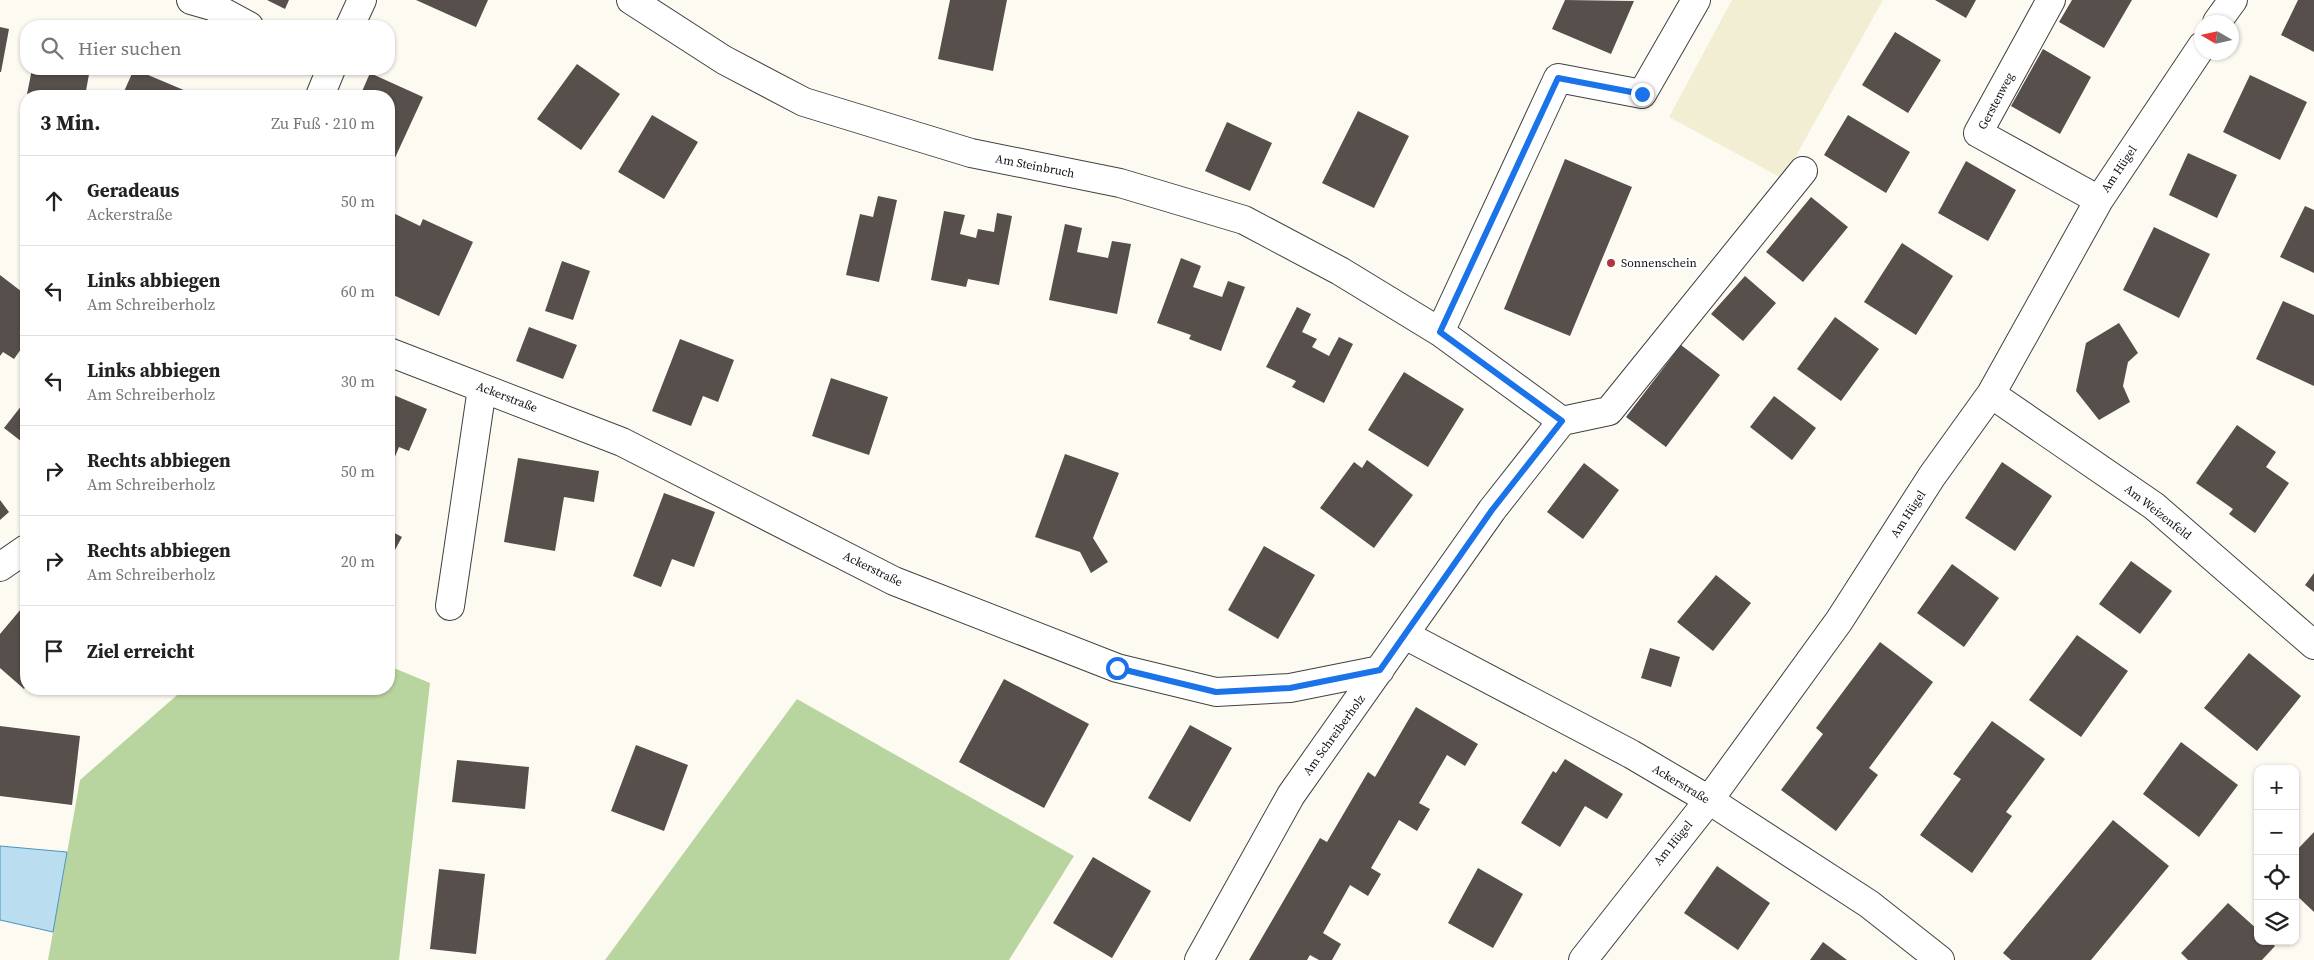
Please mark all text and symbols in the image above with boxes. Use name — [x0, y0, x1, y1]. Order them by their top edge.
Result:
north arrow — [2194, 15, 2239, 60]
search box — [20, 20, 395, 75]
icon: search — [38, 34, 66, 62]
text: Hier suchen — [78, 35, 182, 61]
street label: Gerstenweg — [1974, 70, 2018, 132]
route end — [1631, 83, 1654, 106]
text: 3 Min. — [40, 108, 101, 137]
text: Zu Fuß · 210 m — [271, 112, 375, 134]
street label: Am Hügel — [2097, 142, 2141, 196]
street label: Am Steinbruch — [994, 150, 1076, 182]
text: Geradeaus — [87, 177, 179, 203]
icon: ahead — [40, 187, 68, 215]
text: 50 m — [341, 190, 375, 212]
text: Ackerstraße — [87, 203, 173, 225]
place label: Sonnenschein — [1621, 255, 1697, 271]
marker: Sonnenschein — [1605, 257, 1617, 269]
text: Links abbiegen — [87, 267, 220, 293]
icon: left — [40, 277, 68, 305]
text: 60 m — [341, 280, 375, 302]
text: Am Schreiberholz — [87, 293, 215, 315]
text: Links abbiegen — [87, 357, 220, 383]
icon: left — [40, 367, 68, 395]
text: 30 m — [341, 370, 375, 392]
street label: Ackerstraße — [474, 378, 540, 416]
text: Am Schreiberholz — [87, 383, 215, 405]
text: Rechts abbiegen — [87, 447, 231, 473]
icon: right — [40, 457, 68, 485]
text: 50 m — [341, 460, 375, 482]
text: Am Schreiberholz — [87, 473, 215, 495]
street label: Am Weizenfeld — [2121, 481, 2195, 543]
street label: Am Hügel — [1887, 487, 1929, 541]
text: Rechts abbiegen — [87, 537, 231, 563]
icon: right — [40, 547, 68, 575]
street label: Ackerstraße — [841, 548, 905, 590]
text: 20 m — [341, 550, 375, 572]
text: Am Schreiberholz — [87, 563, 215, 585]
icon: arrive — [40, 637, 68, 665]
text: Ziel erreicht — [87, 638, 194, 664]
route start — [1106, 657, 1129, 680]
street label: Am Schreiberholz — [1299, 691, 1369, 779]
street label: Ackerstraße — [1649, 761, 1713, 807]
map controls — [2254, 765, 2299, 945]
button: + — [2254, 765, 2299, 810]
button: − — [2254, 810, 2299, 855]
street label: Am Hügel — [1650, 817, 1696, 869]
button: locate — [2254, 855, 2299, 900]
button: layers — [2254, 900, 2299, 945]

